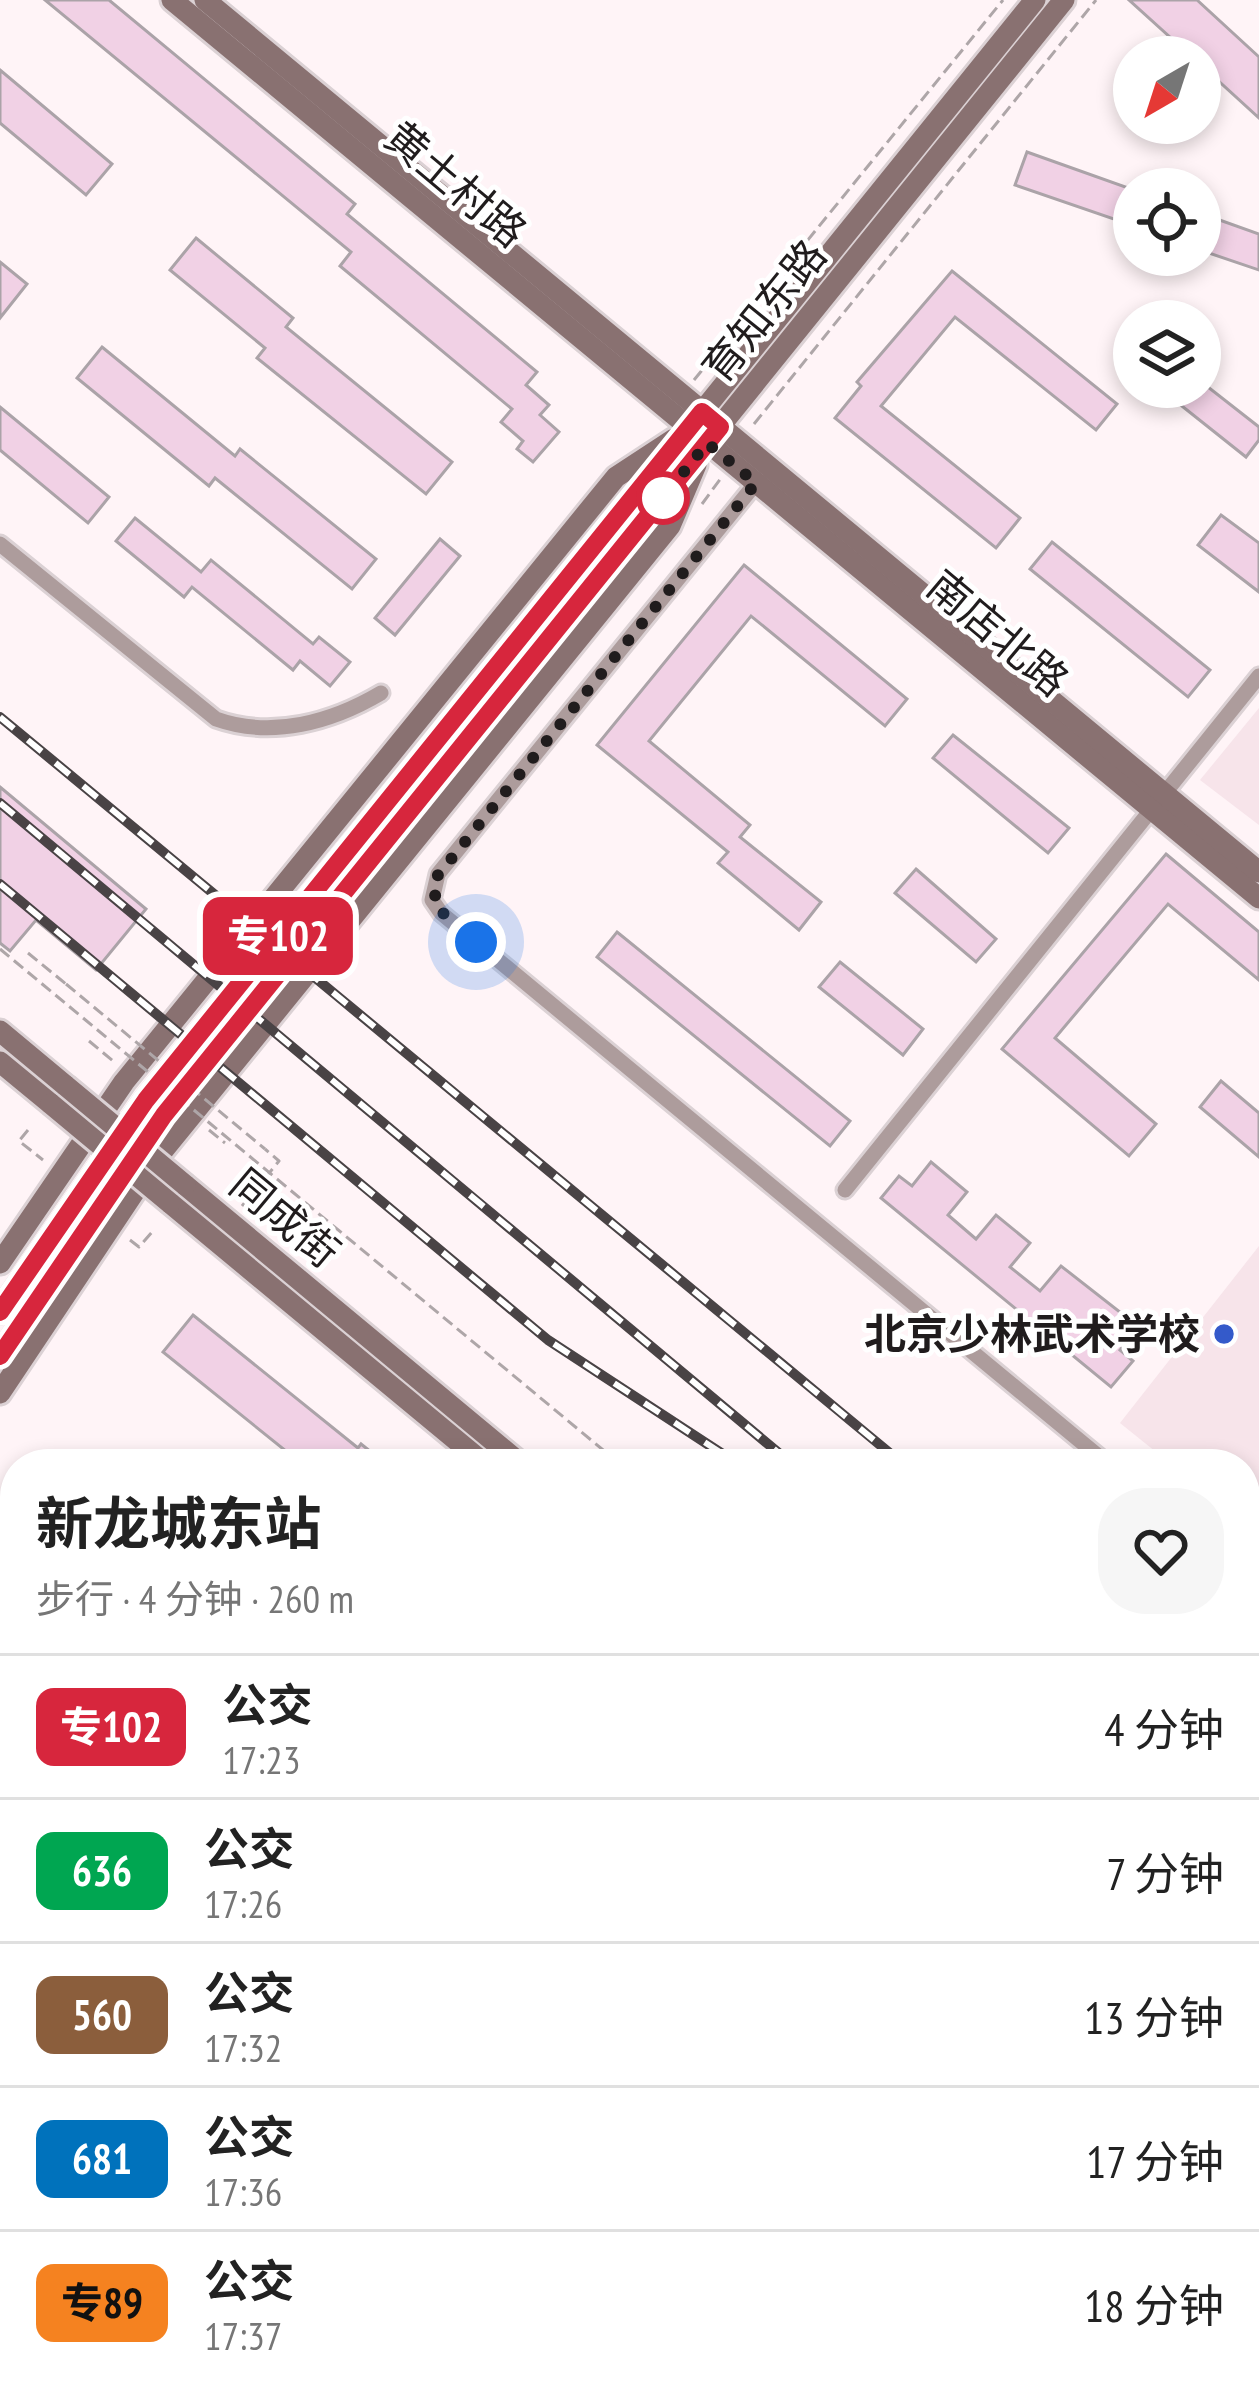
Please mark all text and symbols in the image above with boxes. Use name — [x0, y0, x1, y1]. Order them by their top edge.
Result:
north arrow — [1113, 36, 1221, 144]
map controls — [1113, 36, 1221, 408]
street label: 黄土村路 — [374, 109, 538, 259]
button: locate — [1113, 168, 1221, 276]
street label: 育知东路 — [689, 228, 838, 393]
button: layers — [1113, 300, 1221, 408]
unlabelled marker — [638, 473, 688, 523]
street label: 南店北路 — [916, 558, 1080, 708]
line badge: 专102 — [194, 897, 362, 975]
text: 专102 — [227, 908, 329, 963]
your location — [446, 912, 506, 972]
street label: 同成街 — [219, 1156, 351, 1279]
place label: 北京少林武术学校 — [864, 1306, 1200, 1361]
marker: 北京少林武术学校 — [1211, 1321, 1237, 1347]
text: 新龙城东站 — [36, 1486, 321, 1560]
button: heart — [1098, 1488, 1224, 1614]
text: 步行 · 4 分钟 · 260 m — [36, 1573, 354, 1624]
text: 公交 — [222, 1675, 312, 1733]
text: 专102 — [60, 1699, 162, 1754]
text: 4 分钟 — [1104, 1700, 1224, 1758]
text: 17:23 — [222, 1734, 300, 1785]
text: 公交 — [204, 1819, 294, 1877]
text: 636 — [72, 1843, 132, 1898]
text: 7 分钟 — [1106, 1844, 1224, 1902]
text: 17:26 — [204, 1878, 282, 1929]
text: 公交 — [204, 1963, 294, 2021]
text: 560 — [72, 1987, 132, 2042]
text: 13 分钟 — [1084, 1988, 1224, 2046]
text: 17:32 — [204, 2022, 282, 2073]
text: 公交 — [204, 2107, 294, 2165]
text: 681 — [72, 2131, 132, 2186]
text: 17 分钟 — [1086, 2132, 1224, 2190]
text: 17:36 — [204, 2166, 282, 2217]
text: 公交 — [204, 2251, 294, 2309]
text: 专89 — [61, 2275, 143, 2330]
text: 18 分钟 — [1084, 2276, 1224, 2334]
text: 17:37 — [204, 2310, 282, 2361]

